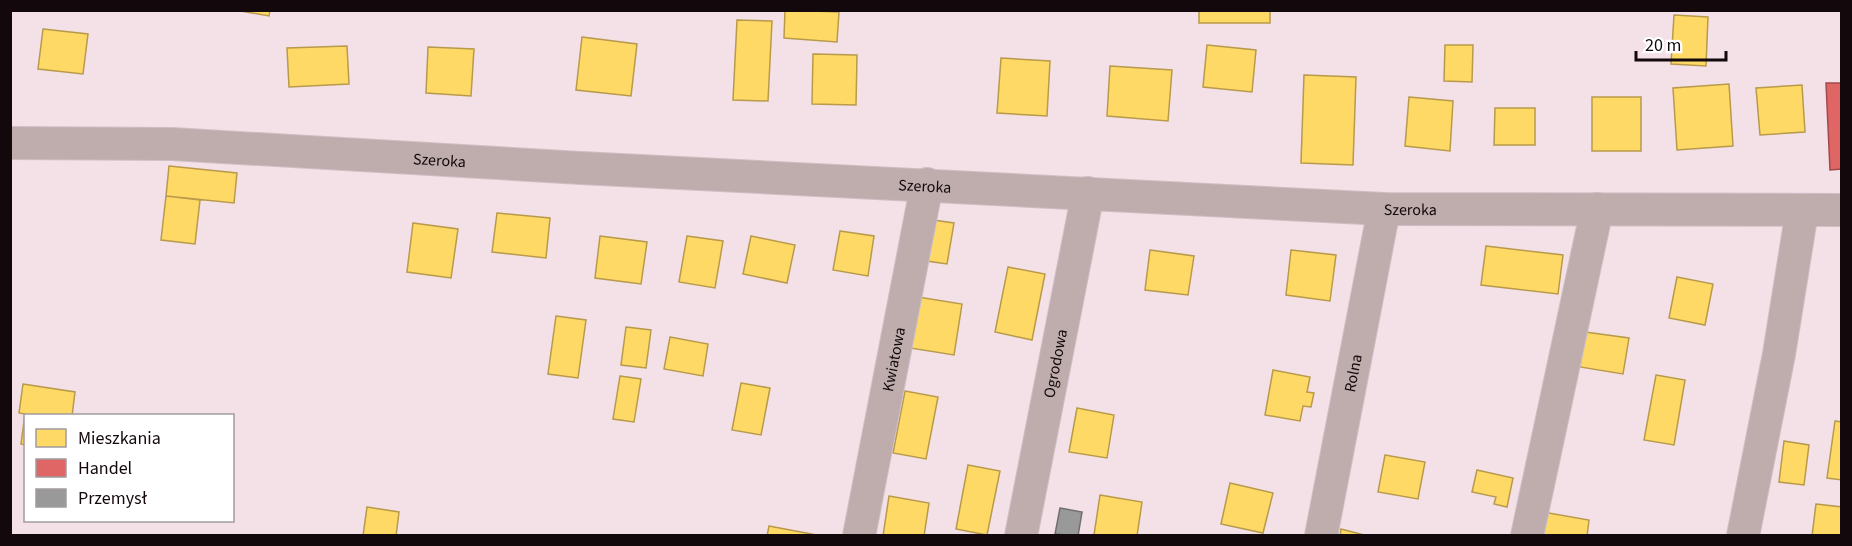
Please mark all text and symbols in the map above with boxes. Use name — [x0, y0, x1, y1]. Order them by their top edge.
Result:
scale bar — [1636, 24, 1726, 62]
text: 20 m — [1645, 33, 1681, 58]
street label: Szeroka — [412, 148, 467, 173]
street label: Szeroka — [898, 174, 952, 199]
street label: Szeroka — [1384, 199, 1437, 221]
street label: Kwiatowa — [877, 325, 911, 394]
street label: Ogrodowa — [1038, 327, 1073, 400]
street label: Rolna — [1339, 352, 1368, 394]
legend — [24, 414, 234, 522]
text: Mieszkania — [78, 426, 161, 451]
text: Handel — [78, 456, 132, 481]
text: Przemysł — [78, 486, 148, 511]

